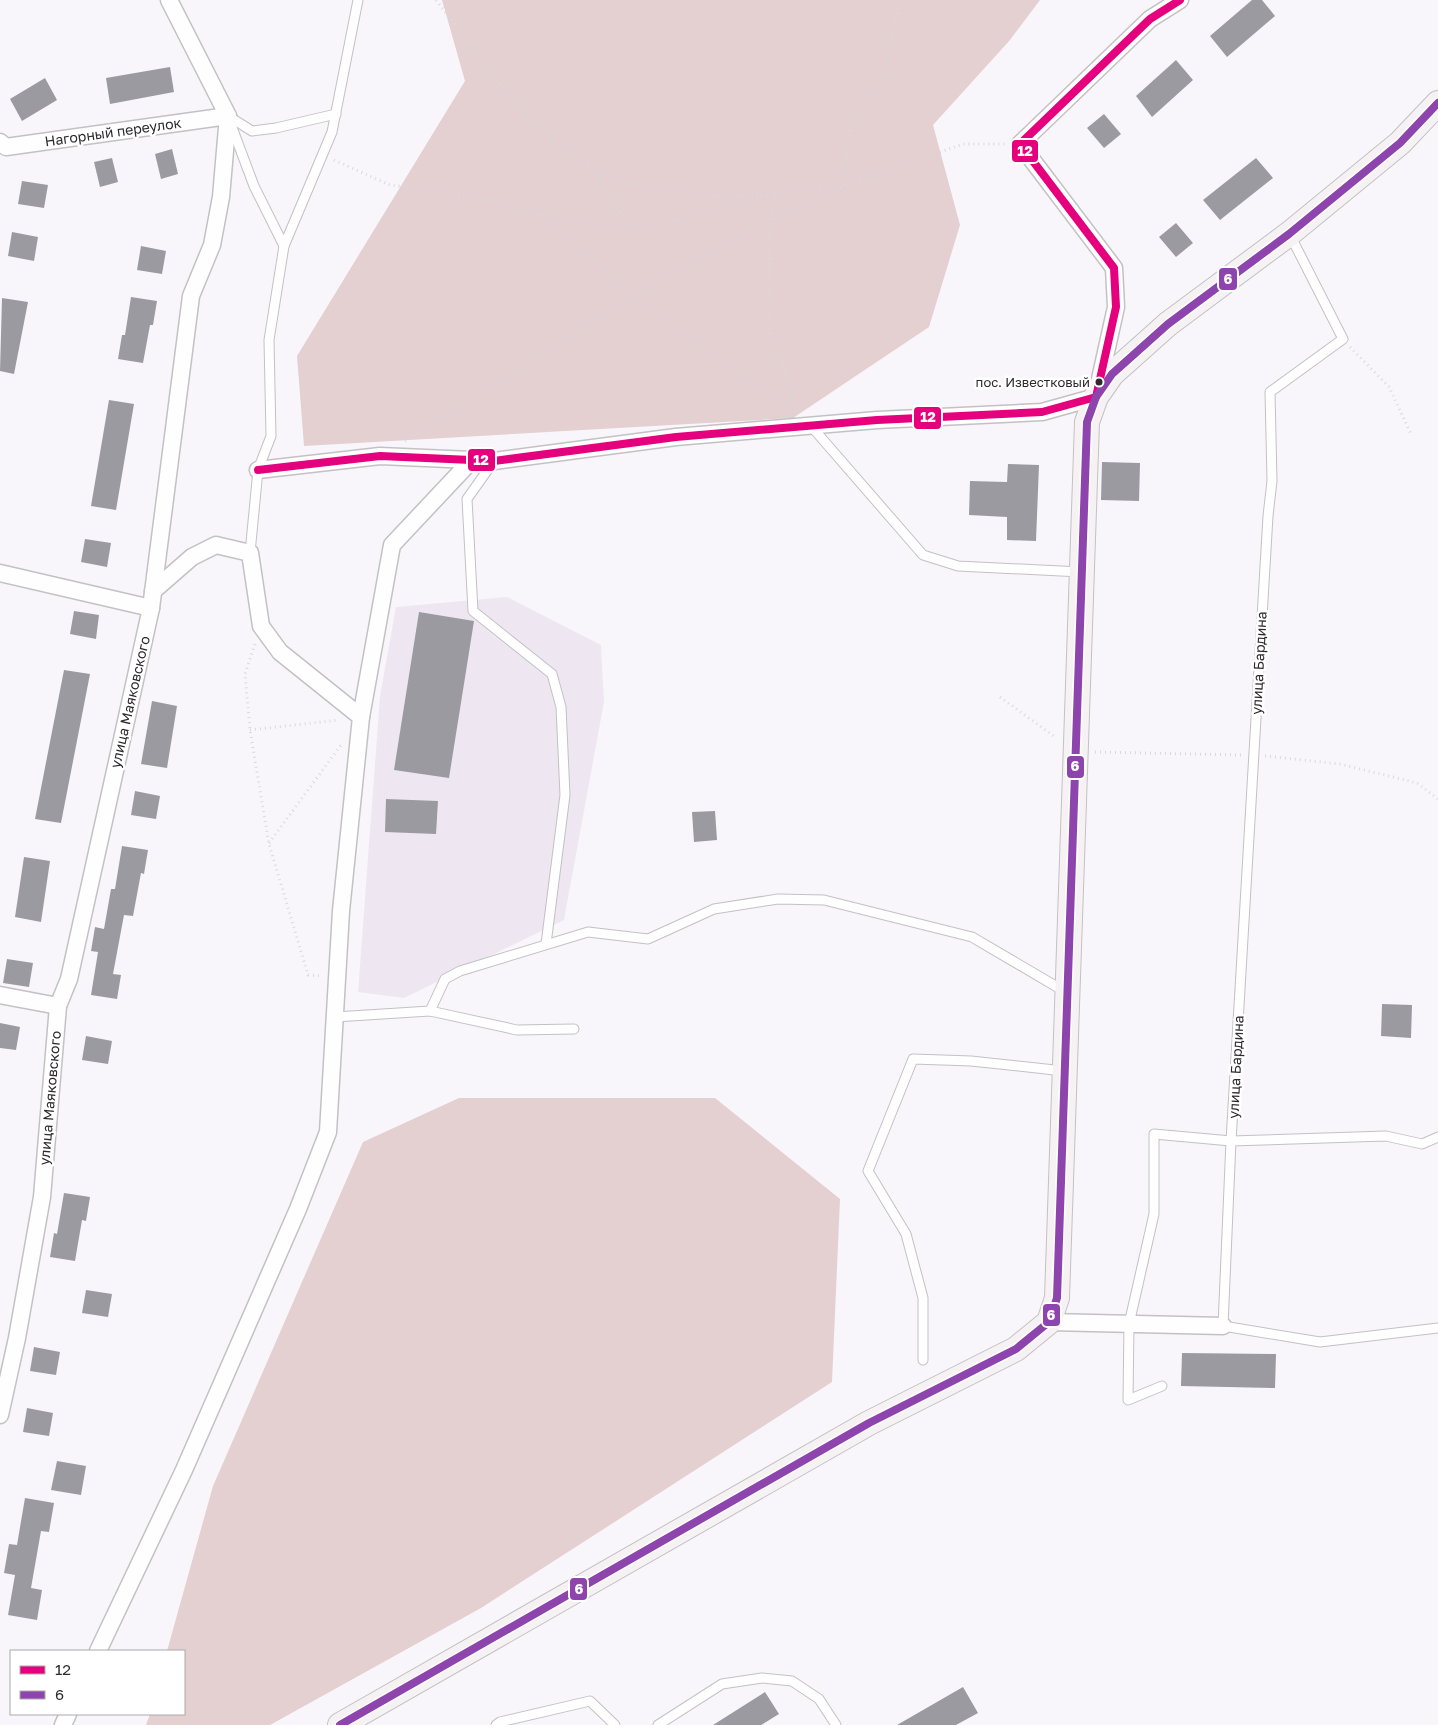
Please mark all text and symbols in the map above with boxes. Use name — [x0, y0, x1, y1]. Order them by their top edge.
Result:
street label: Нагорный переулок — [43, 113, 182, 150]
line badge: 12 — [1011, 139, 1039, 163]
text: 12 — [1017, 142, 1033, 159]
line badge: 6 — [1218, 267, 1238, 291]
text: 6 — [1224, 270, 1233, 287]
place label: пос. Известковый — [976, 374, 1090, 390]
marker: пос. Известковый — [1094, 377, 1104, 387]
line badge: 12 — [913, 406, 942, 430]
text: 12 — [920, 408, 936, 425]
line badge: 12 — [467, 448, 496, 472]
text: 12 — [473, 451, 489, 468]
street label: улица Бардина — [1247, 611, 1270, 715]
street label: улица Маяковского — [106, 634, 153, 770]
line badge: 6 — [1066, 755, 1085, 779]
text: 6 — [1071, 757, 1080, 774]
street label: улица Бардина — [1224, 1015, 1247, 1119]
street label: улица Маяковского — [35, 1030, 64, 1166]
line badge: 6 — [1042, 1303, 1061, 1327]
text: 6 — [1047, 1306, 1056, 1323]
line badge: 6 — [569, 1577, 588, 1601]
text: 6 — [575, 1580, 584, 1597]
legend — [10, 1650, 185, 1715]
text: 12 — [55, 1660, 71, 1678]
text: 6 — [55, 1685, 64, 1703]

